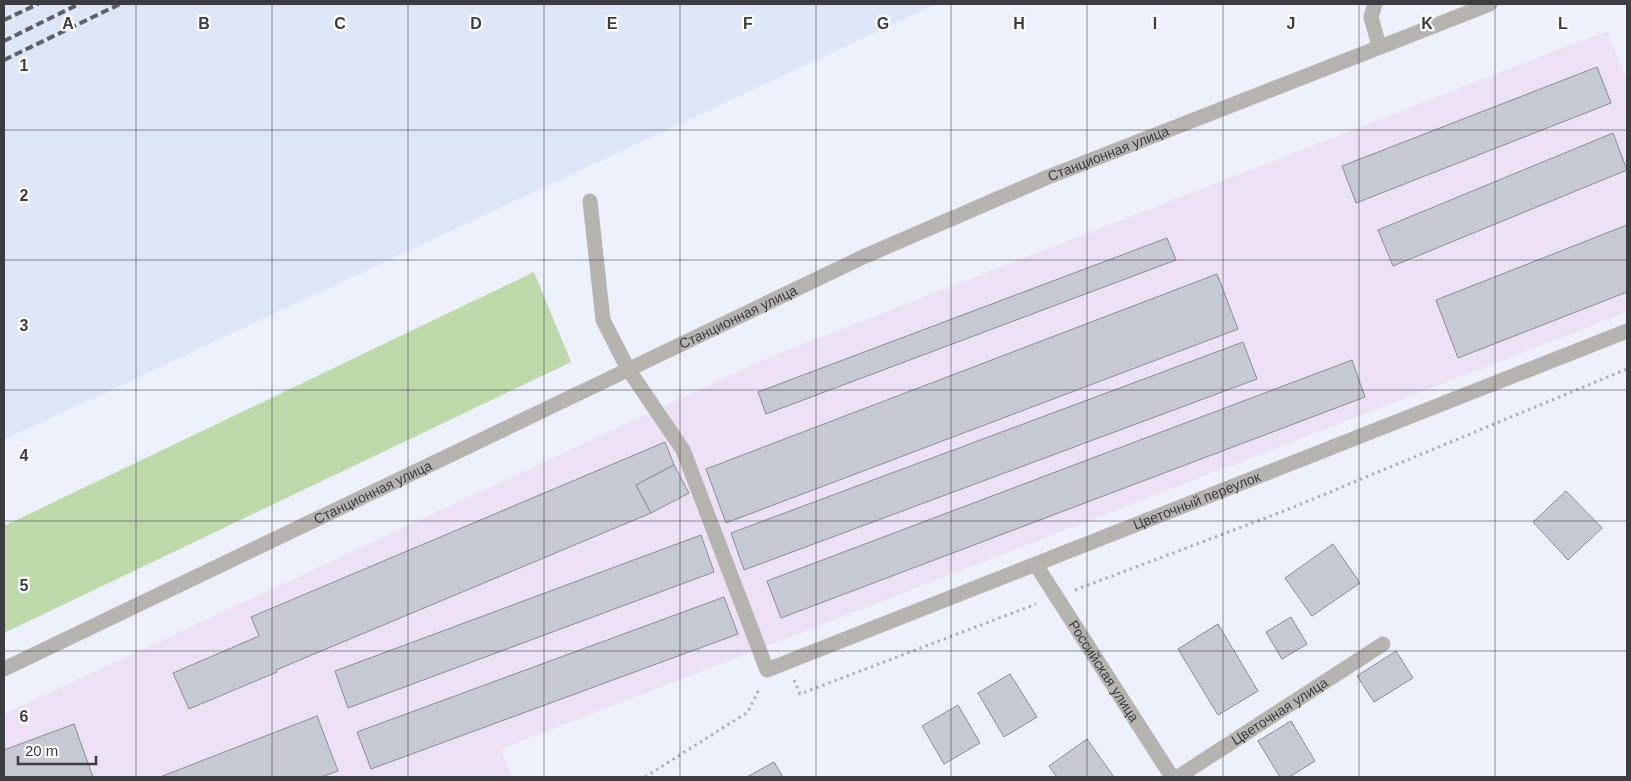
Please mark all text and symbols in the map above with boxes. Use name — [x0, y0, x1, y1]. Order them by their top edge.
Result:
text: A — [62, 15, 74, 32]
text: B — [198, 15, 210, 32]
text: C — [334, 15, 346, 32]
text: D — [470, 15, 482, 32]
text: E — [607, 15, 618, 32]
text: F — [743, 15, 753, 32]
text: G — [877, 15, 889, 32]
text: H — [1013, 15, 1025, 32]
text: I — [1153, 15, 1157, 32]
text: J — [1287, 15, 1295, 32]
text: K — [1421, 15, 1433, 32]
text: L — [1558, 15, 1568, 32]
text: 1 — [20, 57, 29, 74]
street label: Станционная улица — [1045, 122, 1171, 184]
text: 2 — [20, 187, 29, 204]
street label: Станционная улица — [676, 282, 800, 352]
text: 3 — [20, 317, 29, 334]
text: 4 — [20, 447, 29, 464]
street label: Станционная улица — [311, 457, 435, 527]
street label: Цветочный переулок — [1131, 468, 1263, 533]
text: 5 — [20, 577, 29, 594]
street label: Российская улица — [1066, 617, 1143, 725]
street label: Цветочная улица — [1228, 674, 1331, 748]
text: 6 — [20, 708, 29, 725]
scale bar — [18, 734, 95, 766]
text: 20 m — [25, 742, 58, 759]

